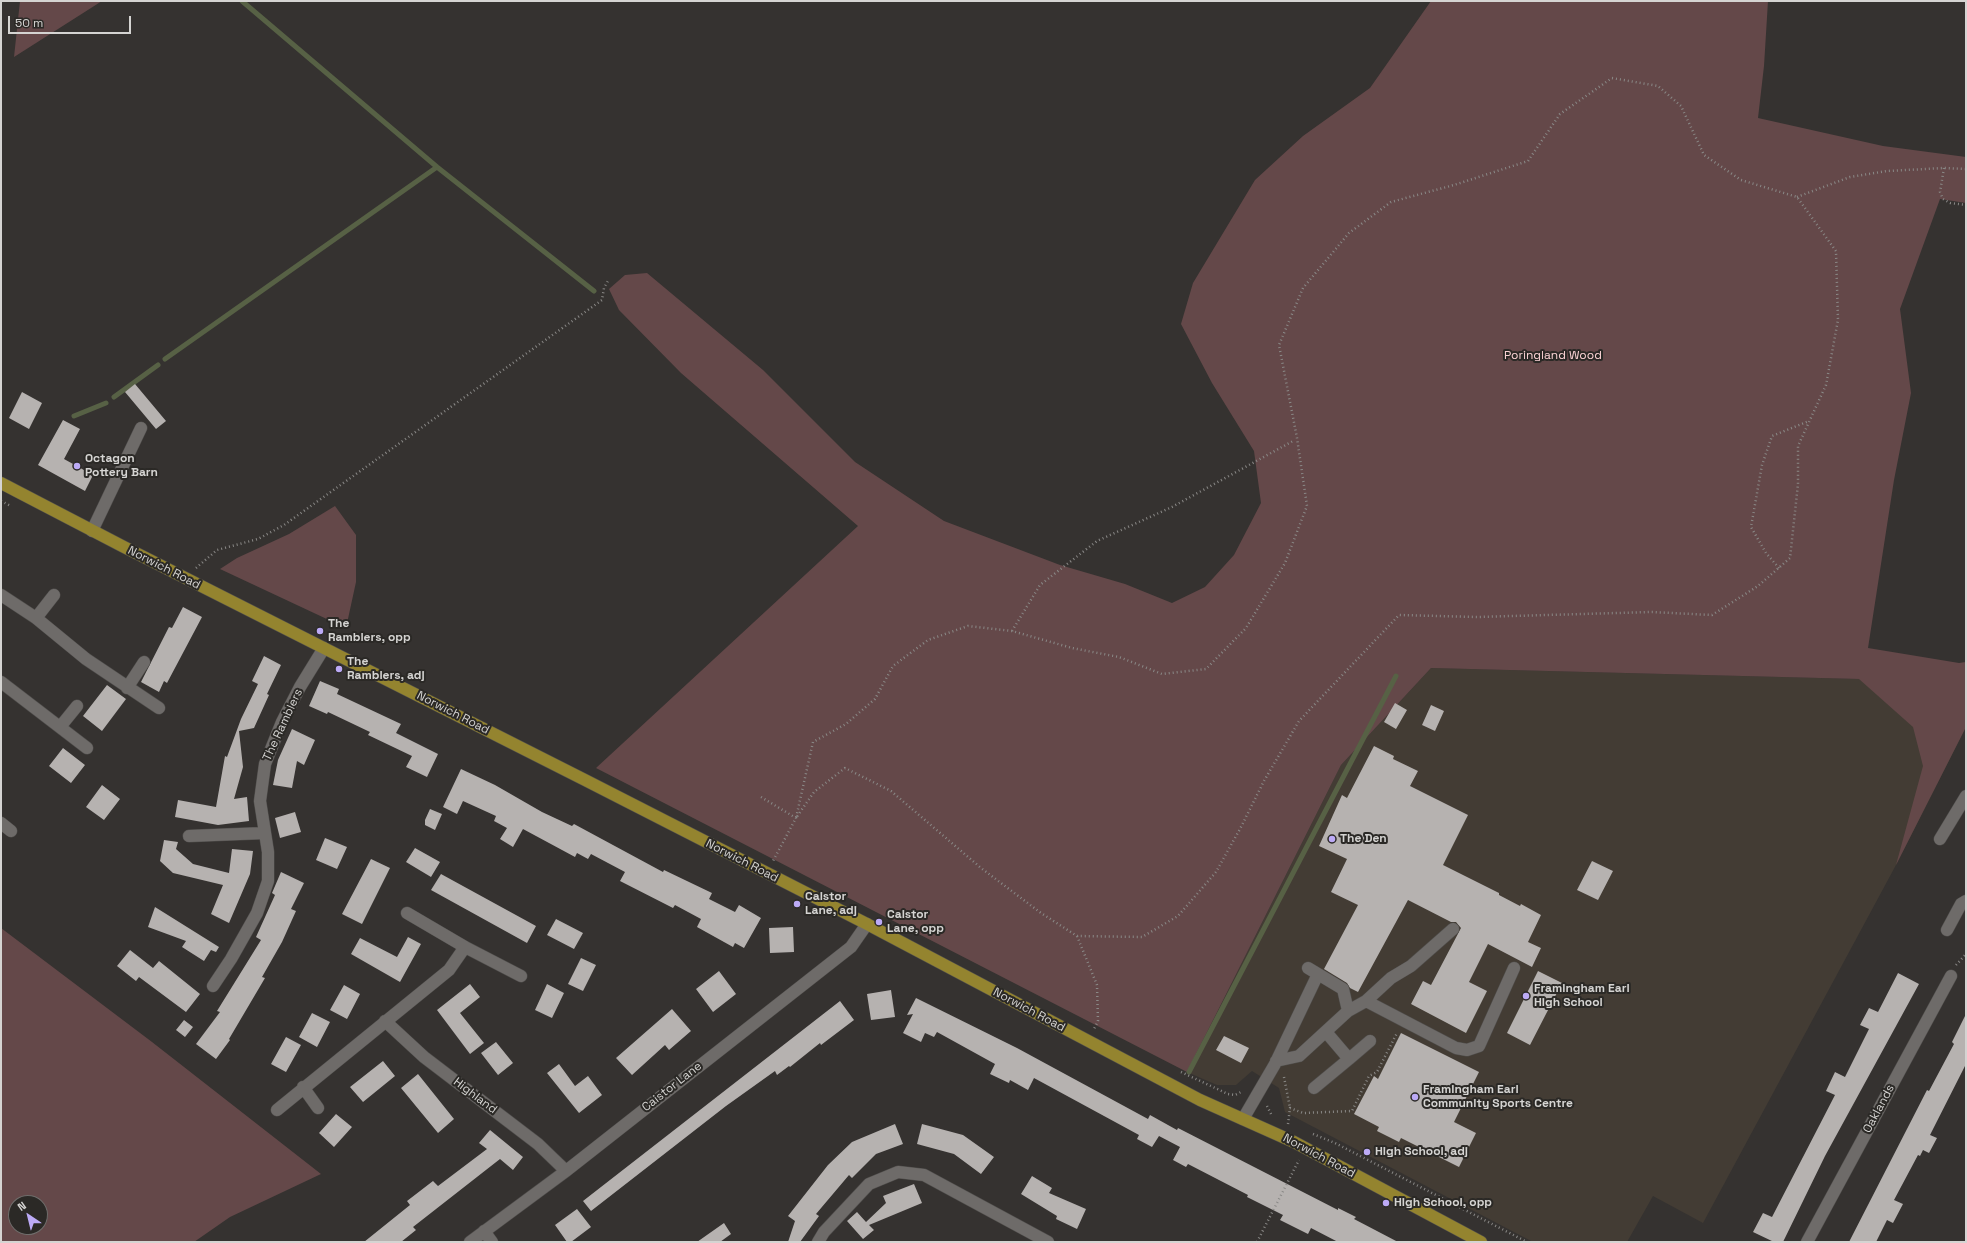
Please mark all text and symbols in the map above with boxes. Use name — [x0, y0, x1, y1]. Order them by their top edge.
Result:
scale bar — [10, 8, 133, 34]
text: 50 m — [15, 15, 43, 31]
park label: Poringland Wood — [1504, 349, 1602, 363]
place label: Octagon Pottery Barn — [85, 452, 158, 480]
marker: Octagon Pottery Barn — [72, 461, 82, 471]
street label: Norwich Road — [125, 544, 203, 592]
place label: The Ramblers, opp — [328, 617, 411, 645]
marker: The Ramblers, opp — [315, 626, 325, 636]
place label: The Ramblers, adj — [347, 655, 425, 683]
marker: The Ramblers, adj — [334, 664, 344, 674]
street label: The Ramblers — [260, 687, 306, 763]
street label: Norwich Road — [414, 689, 492, 737]
place label: The Den — [1340, 832, 1387, 846]
marker: The Den — [1327, 834, 1337, 844]
street label: Norwich Road — [703, 837, 781, 885]
place label: Caistor Lane, adj — [805, 890, 857, 918]
marker: Caistor Lane, adj — [792, 899, 802, 909]
place label: Caistor Lane, opp — [887, 908, 944, 936]
marker: Caistor Lane, opp — [874, 917, 884, 927]
place label: Framingham Earl High School — [1534, 982, 1630, 1010]
street label: Norwich Road — [991, 985, 1067, 1035]
marker: Framingham Earl High School — [1521, 991, 1531, 1001]
street label: Caistor Lane — [639, 1059, 705, 1115]
street label: Highland — [450, 1075, 500, 1117]
street label: Oaklands — [1860, 1082, 1898, 1136]
place label: Framingham Earl Community Sports Centre — [1423, 1083, 1573, 1111]
marker: Framingham Earl Community Sports Centre — [1410, 1092, 1420, 1102]
street label: Norwich Road — [1281, 1131, 1357, 1181]
place label: High School, adj — [1375, 1145, 1468, 1159]
marker: High School, adj — [1362, 1147, 1372, 1157]
north arrow — [8, 1195, 48, 1235]
place label: High School, opp — [1394, 1196, 1492, 1210]
text: N — [15, 1198, 29, 1214]
marker: High School, opp — [1381, 1198, 1391, 1208]

